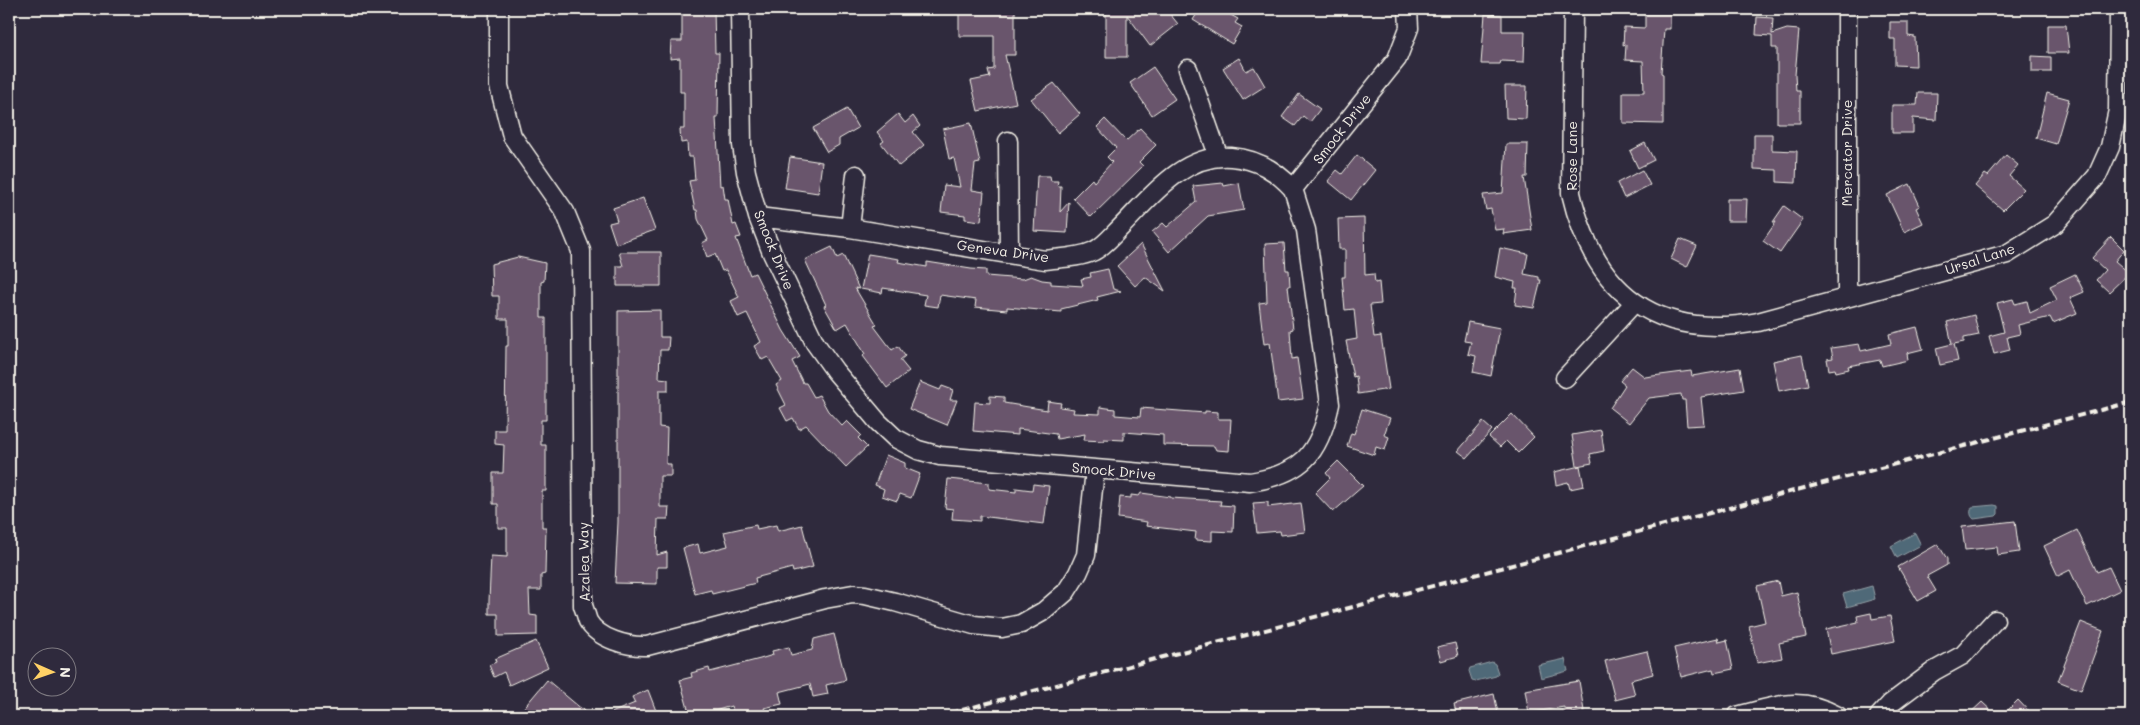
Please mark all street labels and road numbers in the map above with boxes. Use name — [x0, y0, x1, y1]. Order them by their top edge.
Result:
street label: Smock Drive — [1308, 90, 1375, 168]
street label: Mercator Drive — [1837, 100, 1856, 206]
street label: Rose Lane — [1562, 121, 1581, 191]
street label: Smock Drive — [750, 207, 799, 293]
street label: Geneva Drive — [956, 235, 1050, 266]
street label: Ursal Lane — [1942, 238, 2017, 279]
street label: Smock Drive — [1071, 457, 1157, 484]
street label: Azalea Way — [573, 522, 594, 602]

